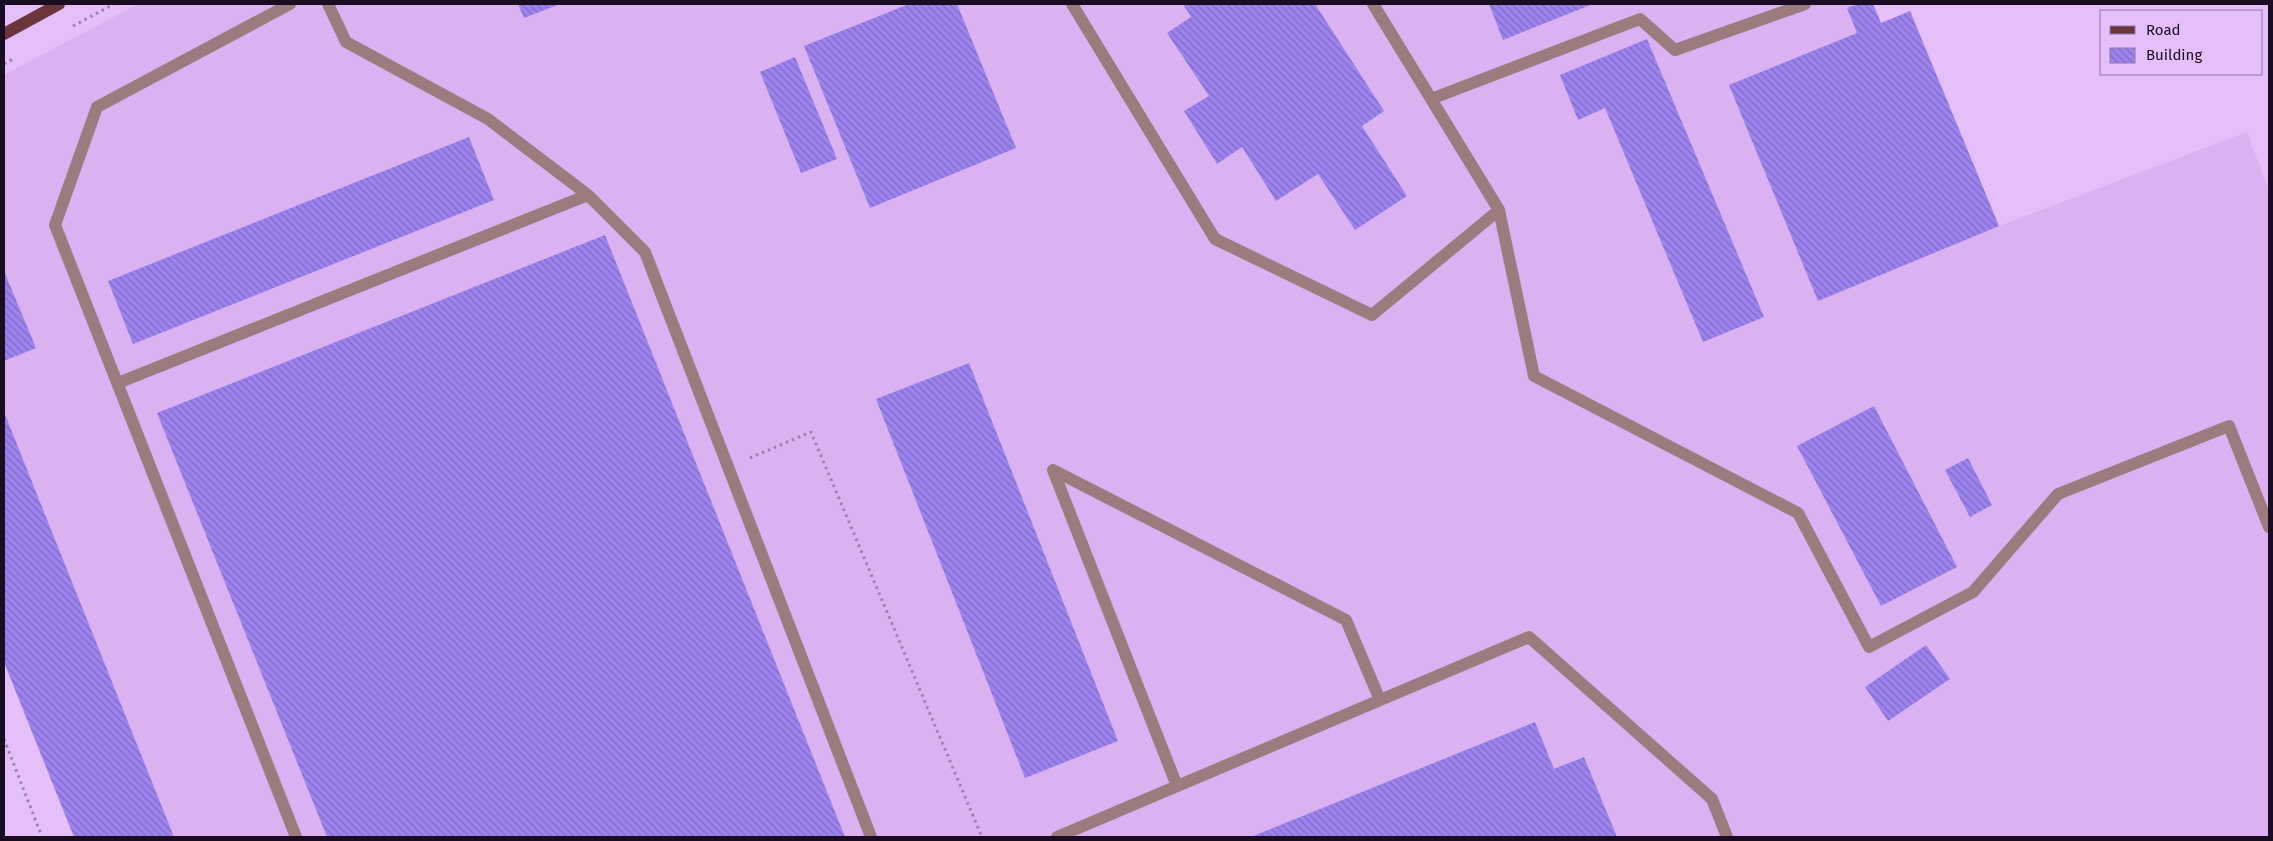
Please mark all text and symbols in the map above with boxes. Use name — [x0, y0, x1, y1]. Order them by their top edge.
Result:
legend — [2100, 10, 2263, 75]
text: Road — [2146, 21, 2181, 39]
text: Building — [2146, 46, 2202, 64]

